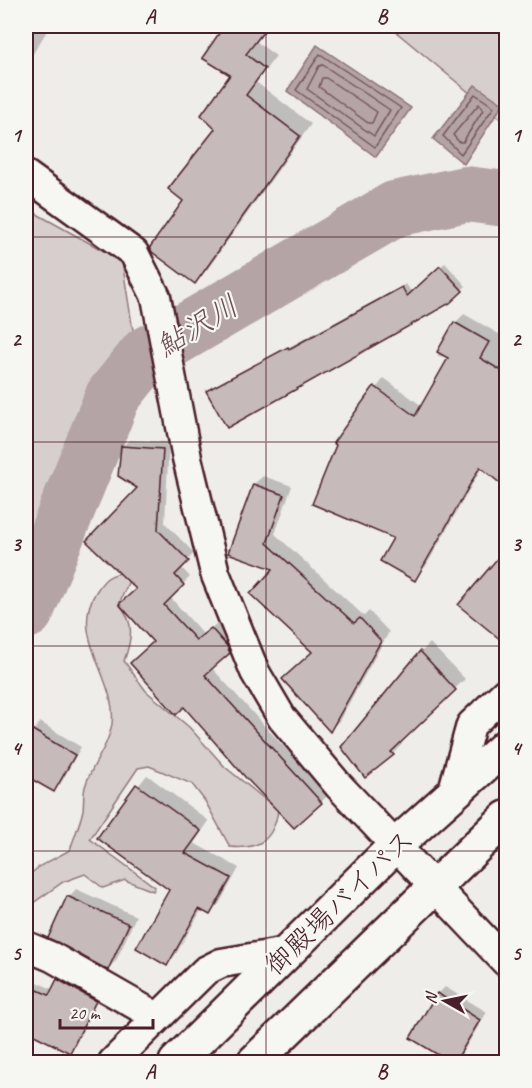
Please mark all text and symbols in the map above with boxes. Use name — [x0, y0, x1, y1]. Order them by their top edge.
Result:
text: A — [145, 4, 157, 29]
text: B — [377, 4, 389, 29]
text: 1 — [12, 123, 23, 148]
text: 1 — [512, 123, 523, 148]
water label: 鮎沢川 — [149, 287, 245, 365]
text: 2 — [12, 327, 23, 352]
text: 2 — [512, 327, 523, 352]
text: 3 — [12, 532, 23, 557]
text: 3 — [512, 532, 523, 557]
text: 4 — [12, 736, 24, 761]
text: 4 — [512, 736, 524, 761]
street label: 御殿場バイパス — [257, 822, 421, 982]
text: 5 — [12, 941, 23, 966]
text: 5 — [512, 941, 523, 966]
north arrow — [415, 971, 475, 1031]
text: N — [421, 989, 442, 1005]
scale bar — [60, 992, 153, 1030]
text: 20 m — [69, 1002, 102, 1024]
text: A — [145, 1059, 157, 1084]
text: B — [377, 1059, 389, 1084]

